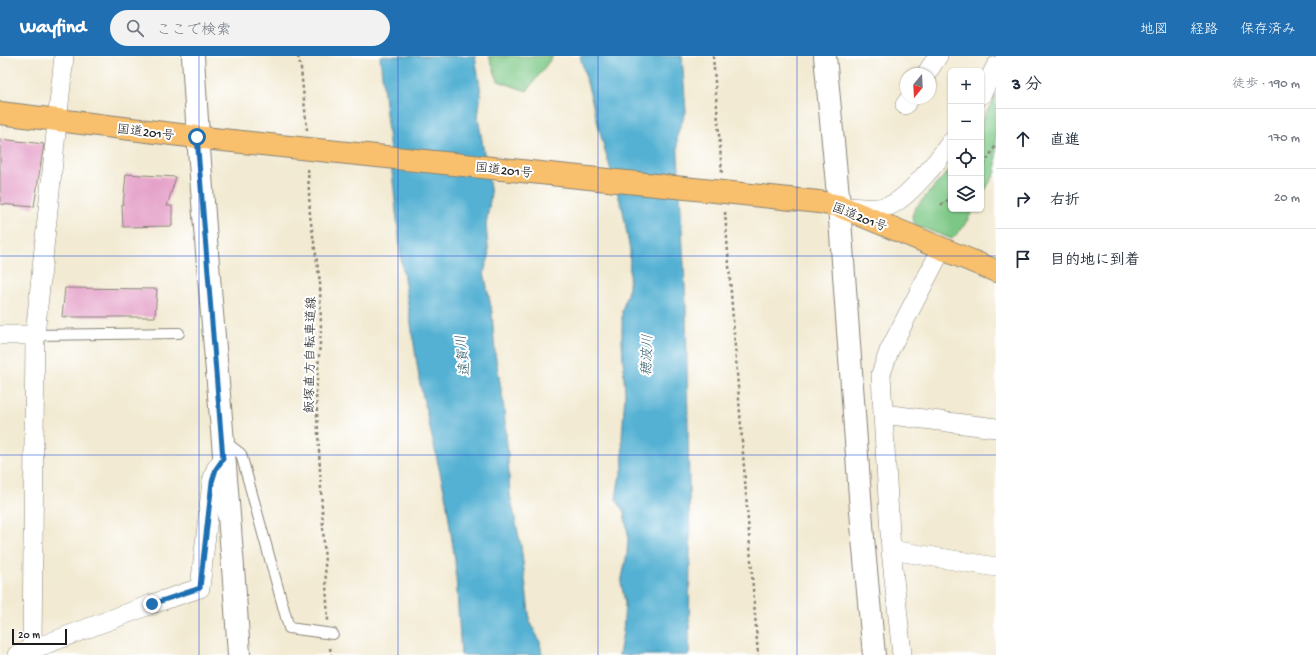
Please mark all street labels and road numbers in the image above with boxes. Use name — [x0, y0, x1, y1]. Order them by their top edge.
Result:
street label: 国道201号 — [116, 122, 176, 144]
street label: 国道201号 — [474, 160, 533, 182]
street label: 国道201号 — [829, 200, 889, 236]
street label: 飯塚直方自転車道線 — [303, 295, 320, 414]

